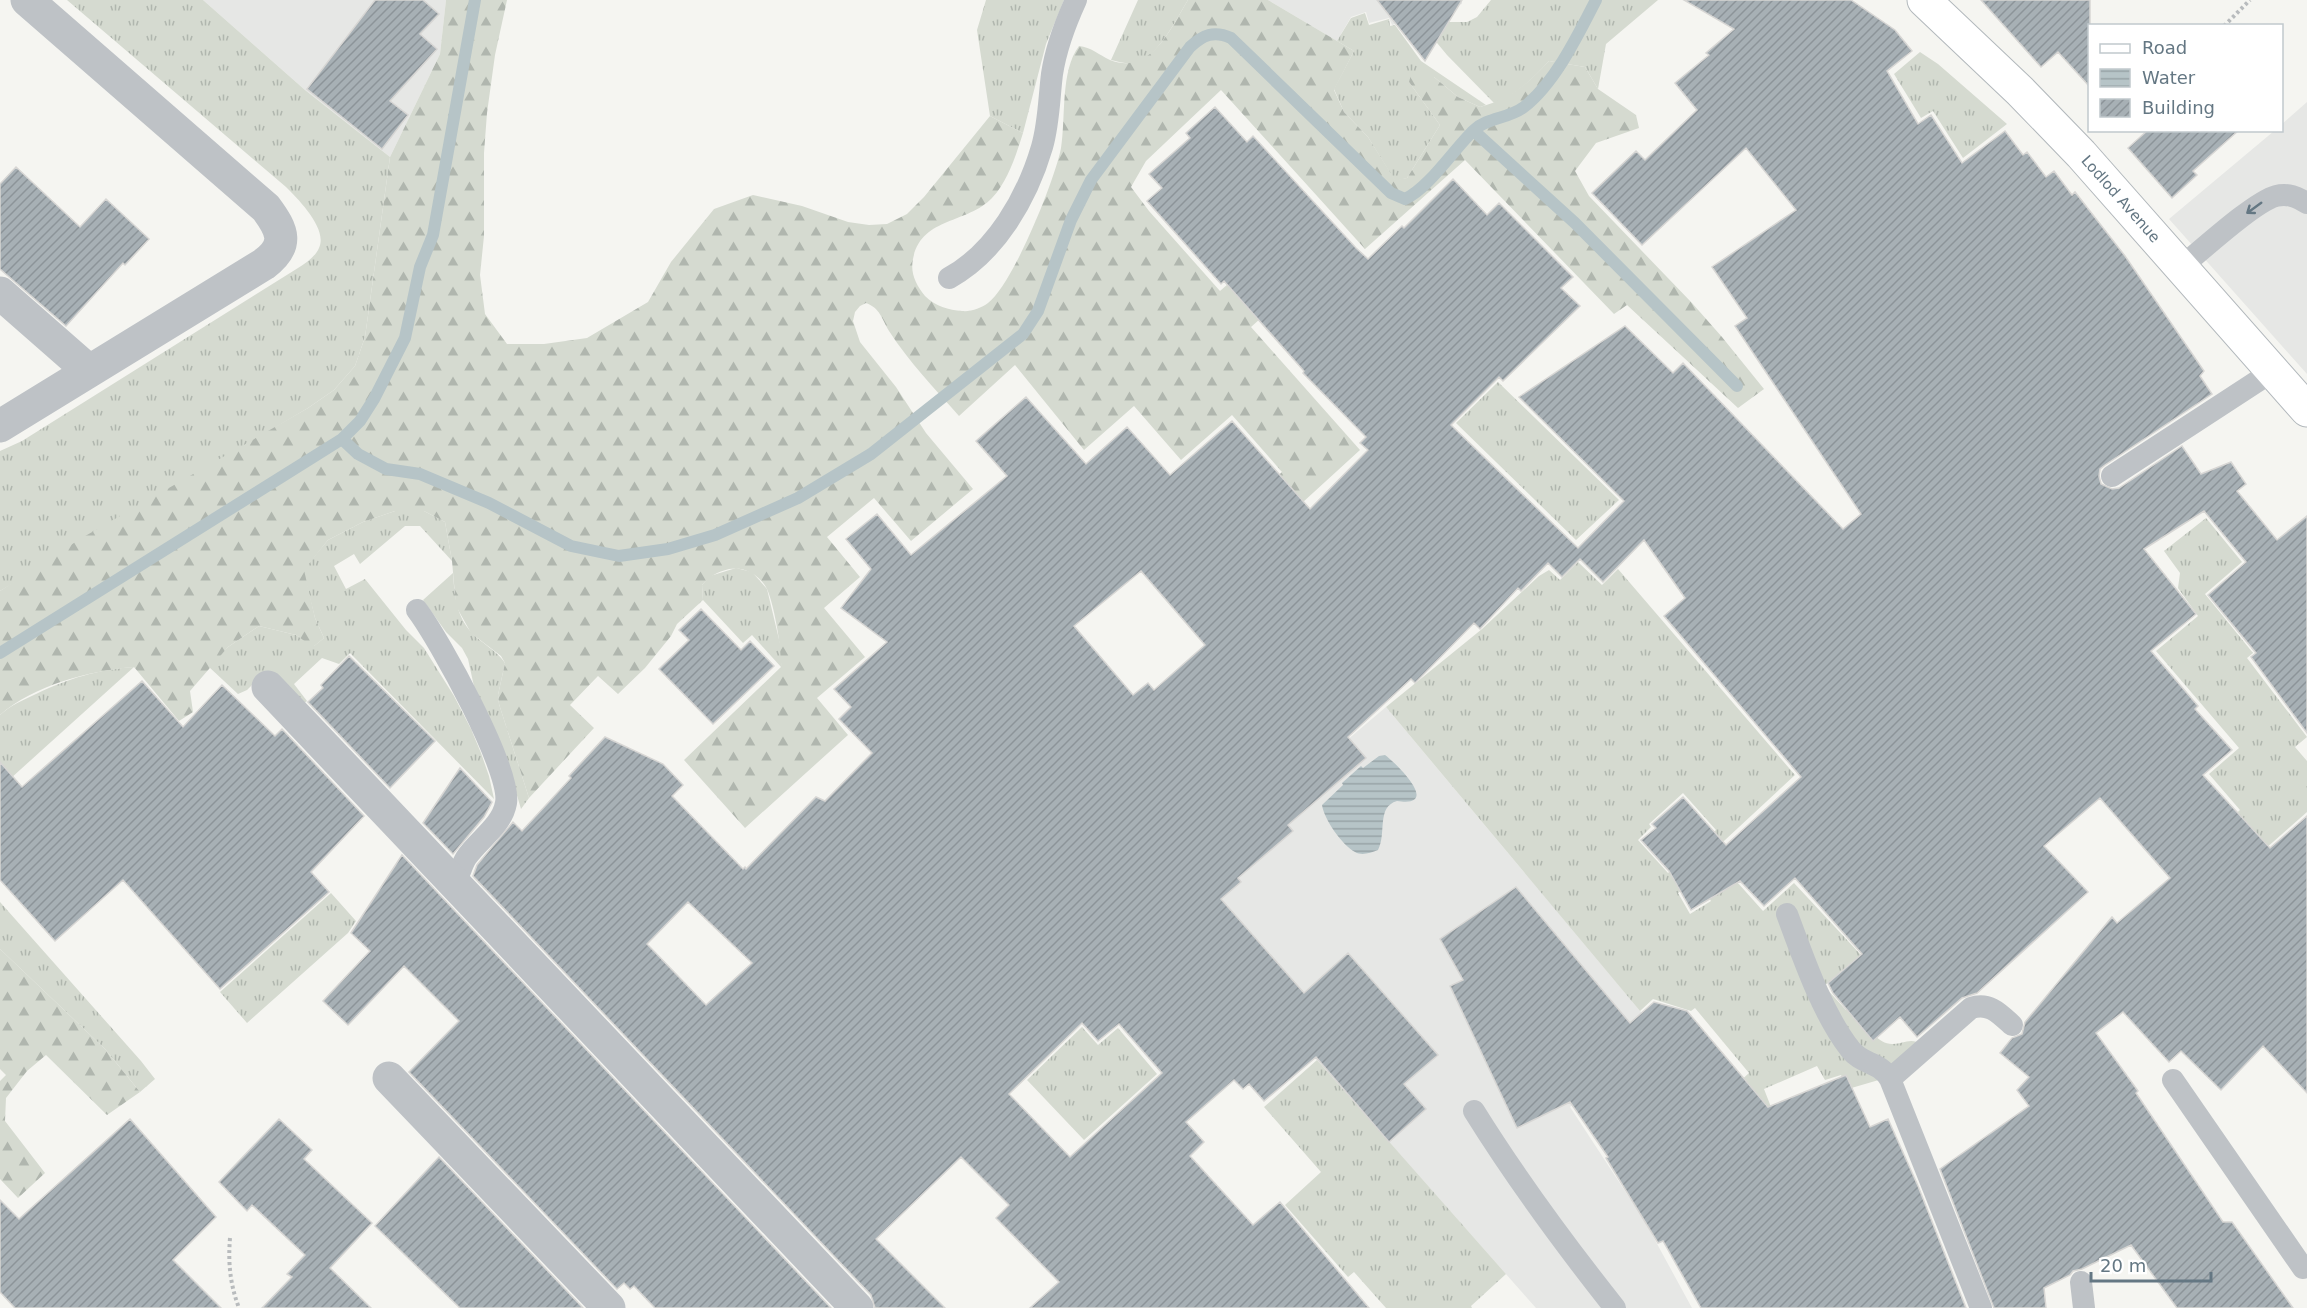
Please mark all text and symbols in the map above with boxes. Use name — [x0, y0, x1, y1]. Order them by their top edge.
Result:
legend — [2088, 24, 2283, 132]
text: Road — [2142, 37, 2187, 58]
text: Water — [2142, 67, 2196, 88]
text: Building — [2142, 97, 2215, 118]
street label: Lodlod Avenue — [2077, 152, 2164, 246]
one-way arrow — [2247, 202, 2263, 214]
scale bar — [2091, 1245, 2211, 1283]
text: 20 m — [2100, 1255, 2146, 1276]

